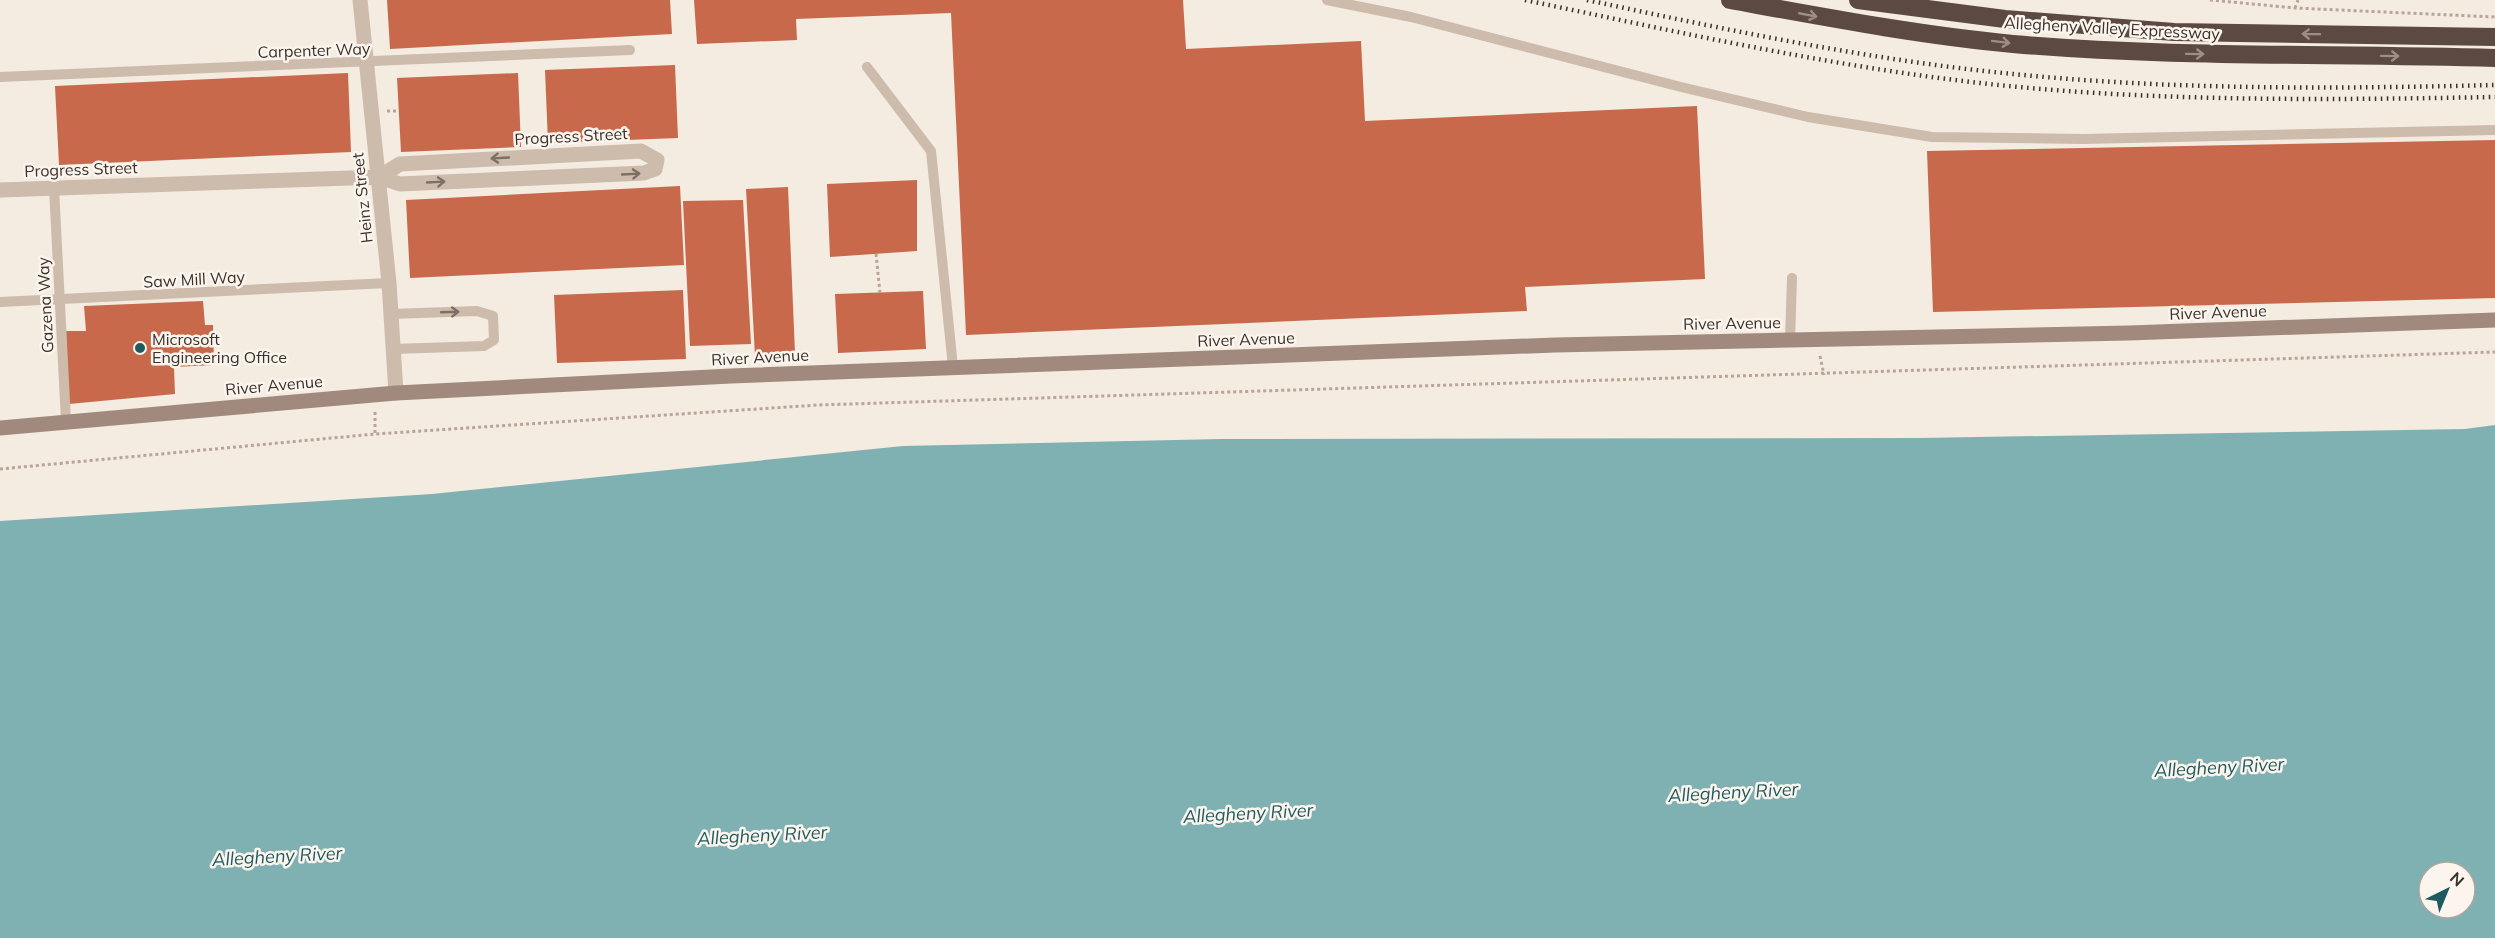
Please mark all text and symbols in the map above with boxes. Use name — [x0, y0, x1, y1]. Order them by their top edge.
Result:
one-way arrow — [1798, 9, 1817, 20]
street label: Allegheny Valley Expressway — [2004, 12, 2221, 44]
one-way arrow — [2301, 28, 2321, 40]
one-way arrow — [1990, 37, 2010, 48]
street label: Carpenter Way — [257, 38, 371, 62]
one-way arrow — [2185, 48, 2205, 60]
one-way arrow — [2380, 50, 2400, 62]
street label: Progress Street — [514, 123, 629, 149]
street label: Heinz Street — [347, 151, 377, 244]
one-way arrow — [491, 153, 511, 164]
street label: Progress Street — [24, 157, 138, 181]
one-way arrow — [620, 168, 640, 179]
one-way arrow — [425, 177, 445, 188]
street label: Gazena Way — [32, 256, 58, 354]
street label: Saw Mill Way — [143, 266, 246, 292]
street label: River Avenue — [2169, 300, 2267, 324]
one-way arrow — [439, 306, 459, 317]
street label: River Avenue — [1683, 312, 1781, 334]
street label: River Avenue — [1197, 327, 1295, 351]
place label: Microsoft Engineering Office — [152, 329, 287, 367]
marker: Microsoft Engineering Office — [133, 341, 147, 355]
street label: River Avenue — [711, 344, 809, 370]
street label: River Avenue — [224, 371, 324, 399]
water label: Allegheny River — [2152, 752, 2286, 782]
water label: Allegheny River — [1666, 777, 1800, 807]
water label: Allegheny River — [1181, 798, 1315, 828]
water label: Allegheny River — [695, 820, 829, 850]
water label: Allegheny River — [210, 841, 344, 871]
north arrow — [2417, 860, 2477, 920]
text: N — [2446, 868, 2468, 890]

